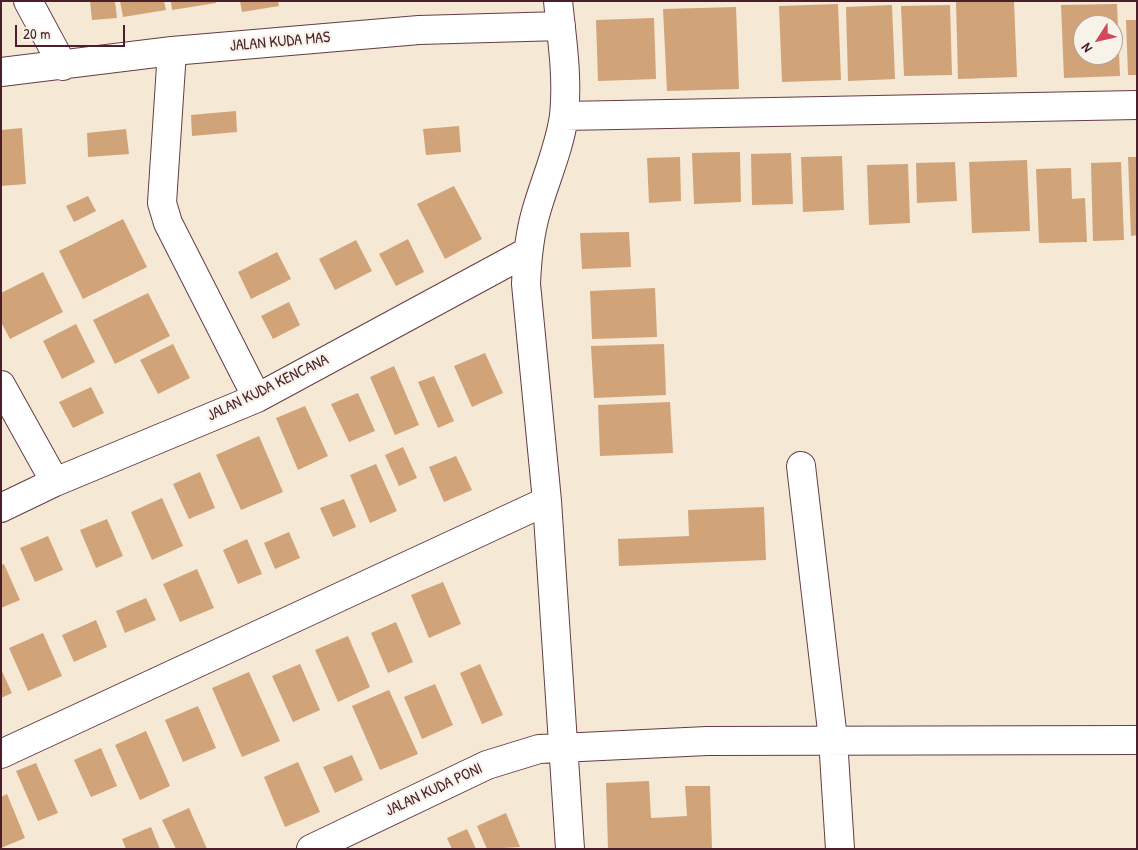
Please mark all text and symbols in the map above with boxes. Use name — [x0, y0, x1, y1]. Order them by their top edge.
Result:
scale bar — [18, 15, 128, 47]
north arrow — [1073, 15, 1123, 65]
text: 20 m — [23, 23, 50, 44]
street label: JALAN KUDA MAS — [229, 28, 331, 56]
text: N — [1076, 40, 1096, 57]
street label: JALAN KUDA KENCANA — [204, 350, 332, 426]
street label: JALAN KUDA PONI — [382, 759, 486, 821]

